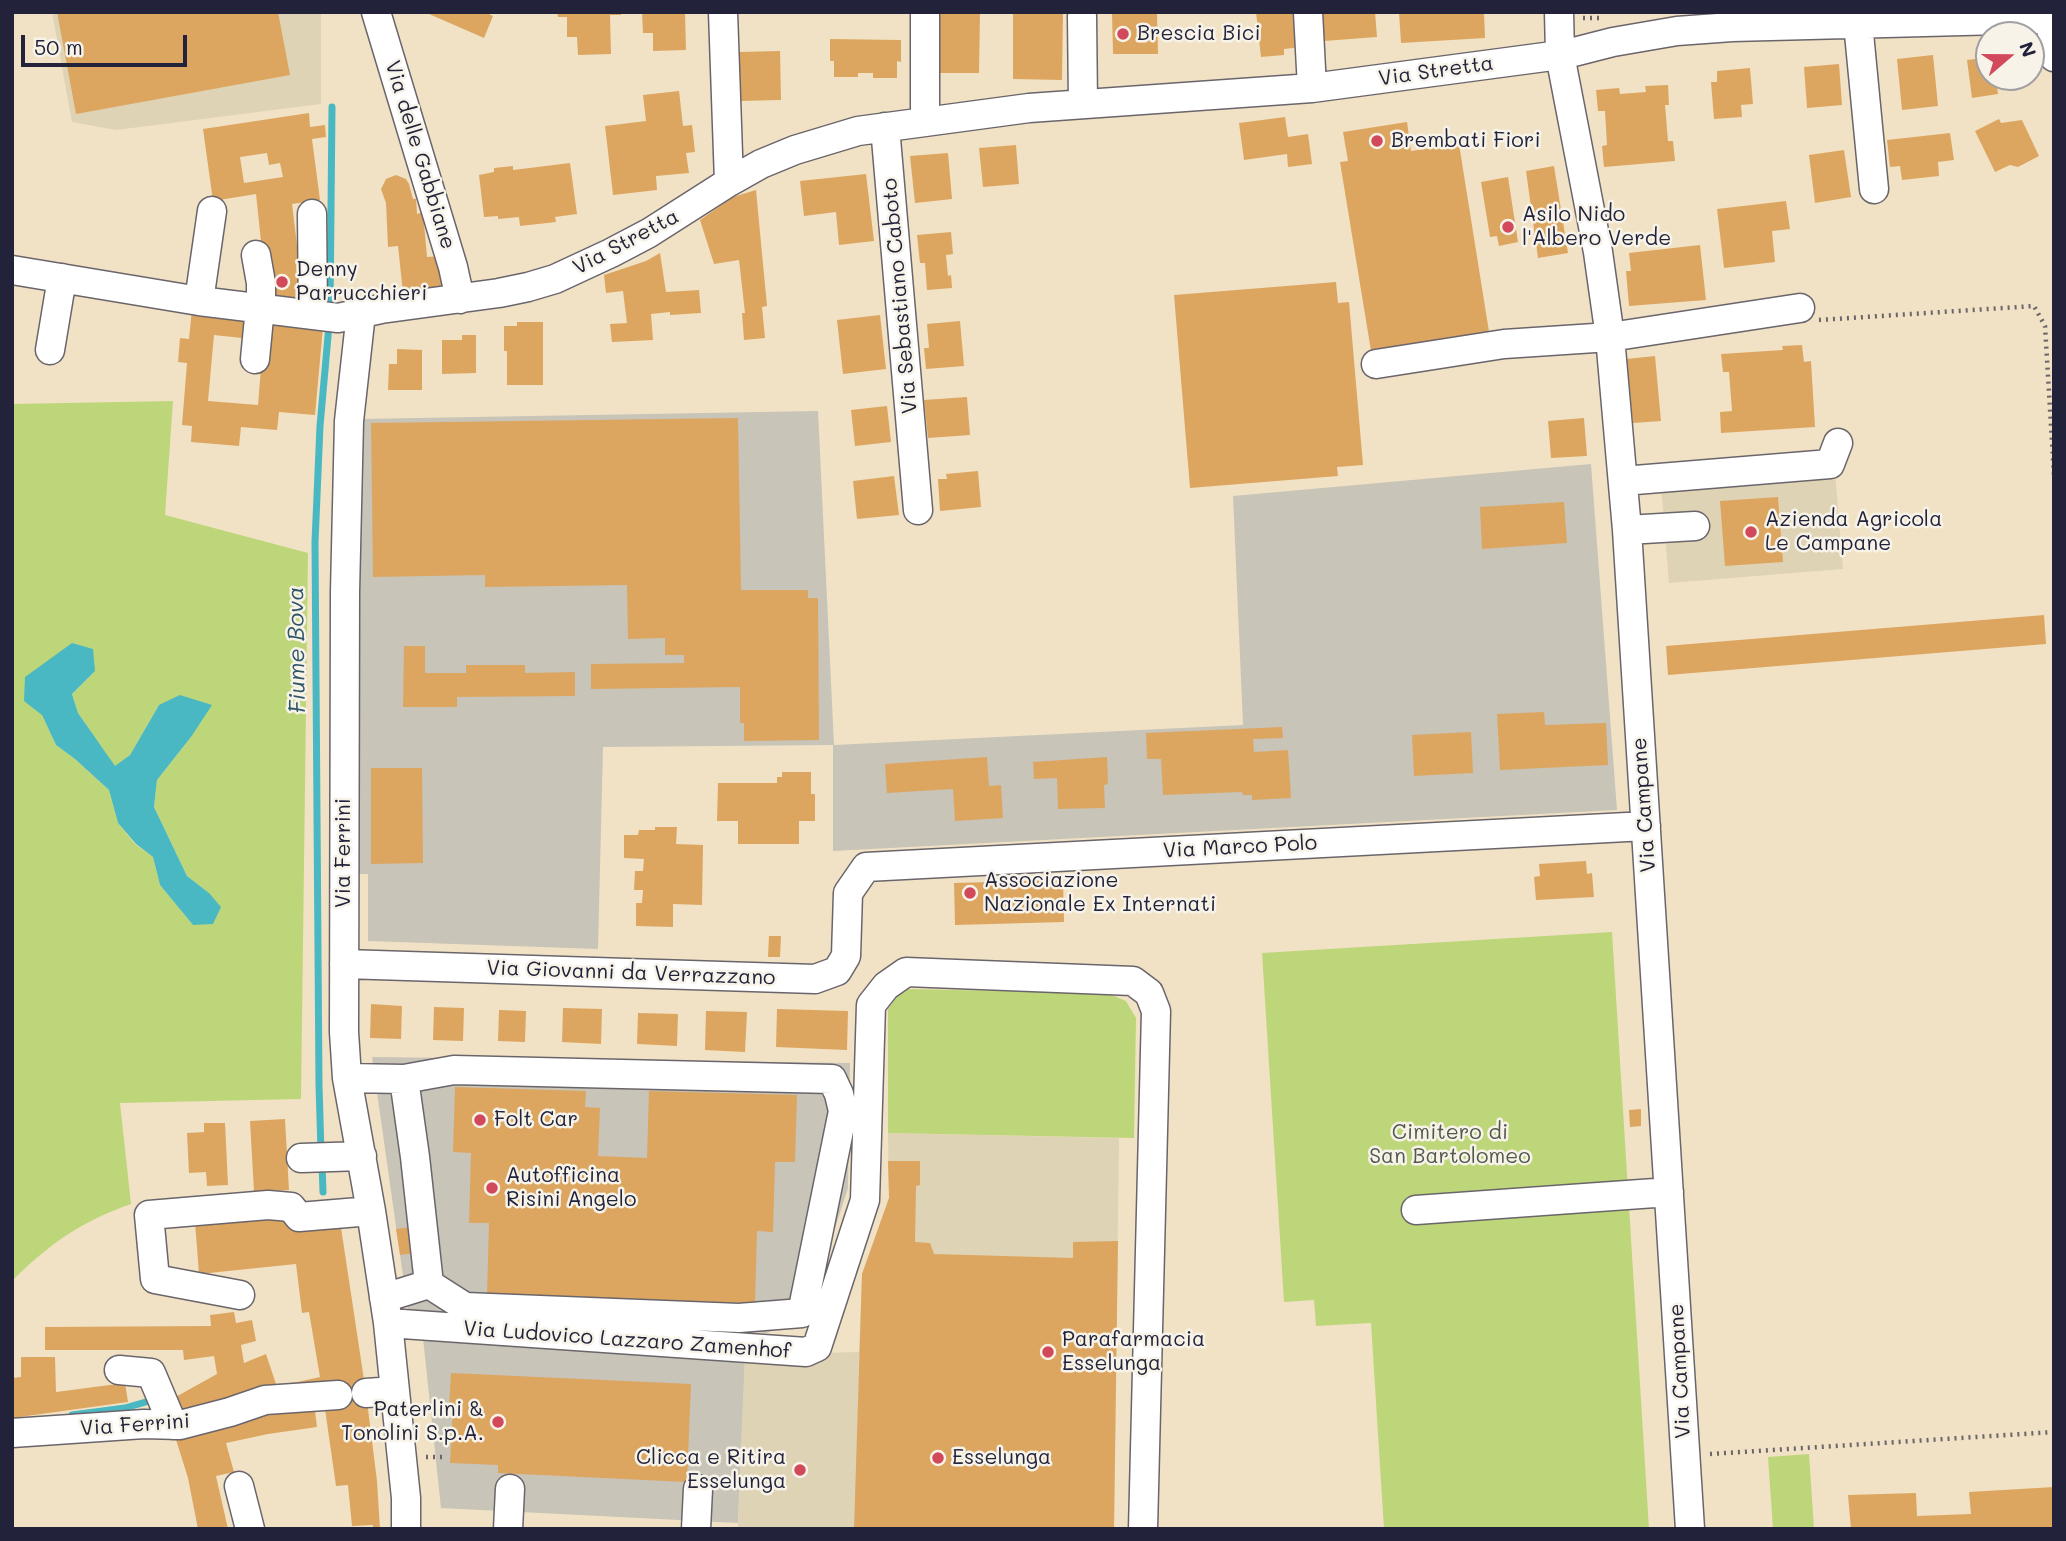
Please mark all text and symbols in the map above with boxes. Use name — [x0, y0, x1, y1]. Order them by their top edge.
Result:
scale bar — [24, 21, 191, 65]
place label: Brescia Bici — [1137, 21, 1261, 47]
north arrow — [1975, 21, 2045, 91]
marker: Brescia Bici — [1115, 26, 1131, 42]
text: 50 m — [34, 33, 83, 60]
text: N — [2014, 38, 2043, 60]
street label: Via Stretta — [1377, 50, 1495, 92]
street label: Via delle Gabbiane — [379, 58, 461, 252]
place label: Brembati Fiori — [1391, 128, 1541, 154]
marker: Brembati Fiori — [1369, 133, 1385, 149]
street label: Via Sebastiano Caboto — [877, 177, 923, 415]
place label: Asilo Nido l'Albero Verde — [1522, 202, 1671, 252]
street label: Via Stretta — [569, 204, 683, 280]
marker: Asilo Nido l'Albero Verde — [1500, 219, 1516, 235]
place label: Denny Parrucchieri — [296, 257, 427, 307]
marker: Denny Parrucchieri — [274, 274, 290, 290]
place label: Azienda Agricola Le Campane — [1765, 507, 1942, 557]
marker: Azienda Agricola Le Campane — [1743, 524, 1759, 540]
water label: Fiume Bova — [282, 586, 312, 714]
street label: Via Campane — [1627, 737, 1661, 873]
street label: Via Ferrini — [331, 798, 357, 908]
street label: Via Marco Polo — [1162, 830, 1318, 864]
place label: Associazione Nazionale Ex Internati — [984, 868, 1216, 918]
marker: Associazione Nazionale Ex Internati — [962, 885, 978, 901]
street label: Via Giovanni da Verrazzano — [486, 955, 776, 991]
place label: Folt Car — [494, 1107, 578, 1133]
marker: Folt Car — [472, 1112, 488, 1128]
park label: Cimitero di San Bartolomeo — [1369, 1120, 1531, 1170]
place label: Autofficina Risini Angelo — [506, 1163, 636, 1213]
marker: Autofficina Risini Angelo — [484, 1180, 500, 1196]
street label: Via Campane — [1664, 1303, 1696, 1439]
street label: Via Ludovico Lazzaro Zamenhof — [462, 1316, 792, 1364]
place label: Parafarmacia Esselunga — [1062, 1327, 1205, 1377]
marker: Parafarmacia Esselunga — [1040, 1344, 1056, 1360]
place label: Paterlini & Tonolini S.p.A. — [341, 1397, 484, 1447]
street label: Via Ferrini — [79, 1409, 191, 1441]
marker: Paterlini & Tonolini S.p.A. — [490, 1414, 506, 1430]
place label: Clicca e Ritira Esselunga — [636, 1445, 786, 1495]
place label: Esselunga — [952, 1445, 1051, 1471]
marker: Esselunga — [930, 1450, 946, 1466]
marker: Clicca e Ritira Esselunga — [792, 1462, 808, 1478]

